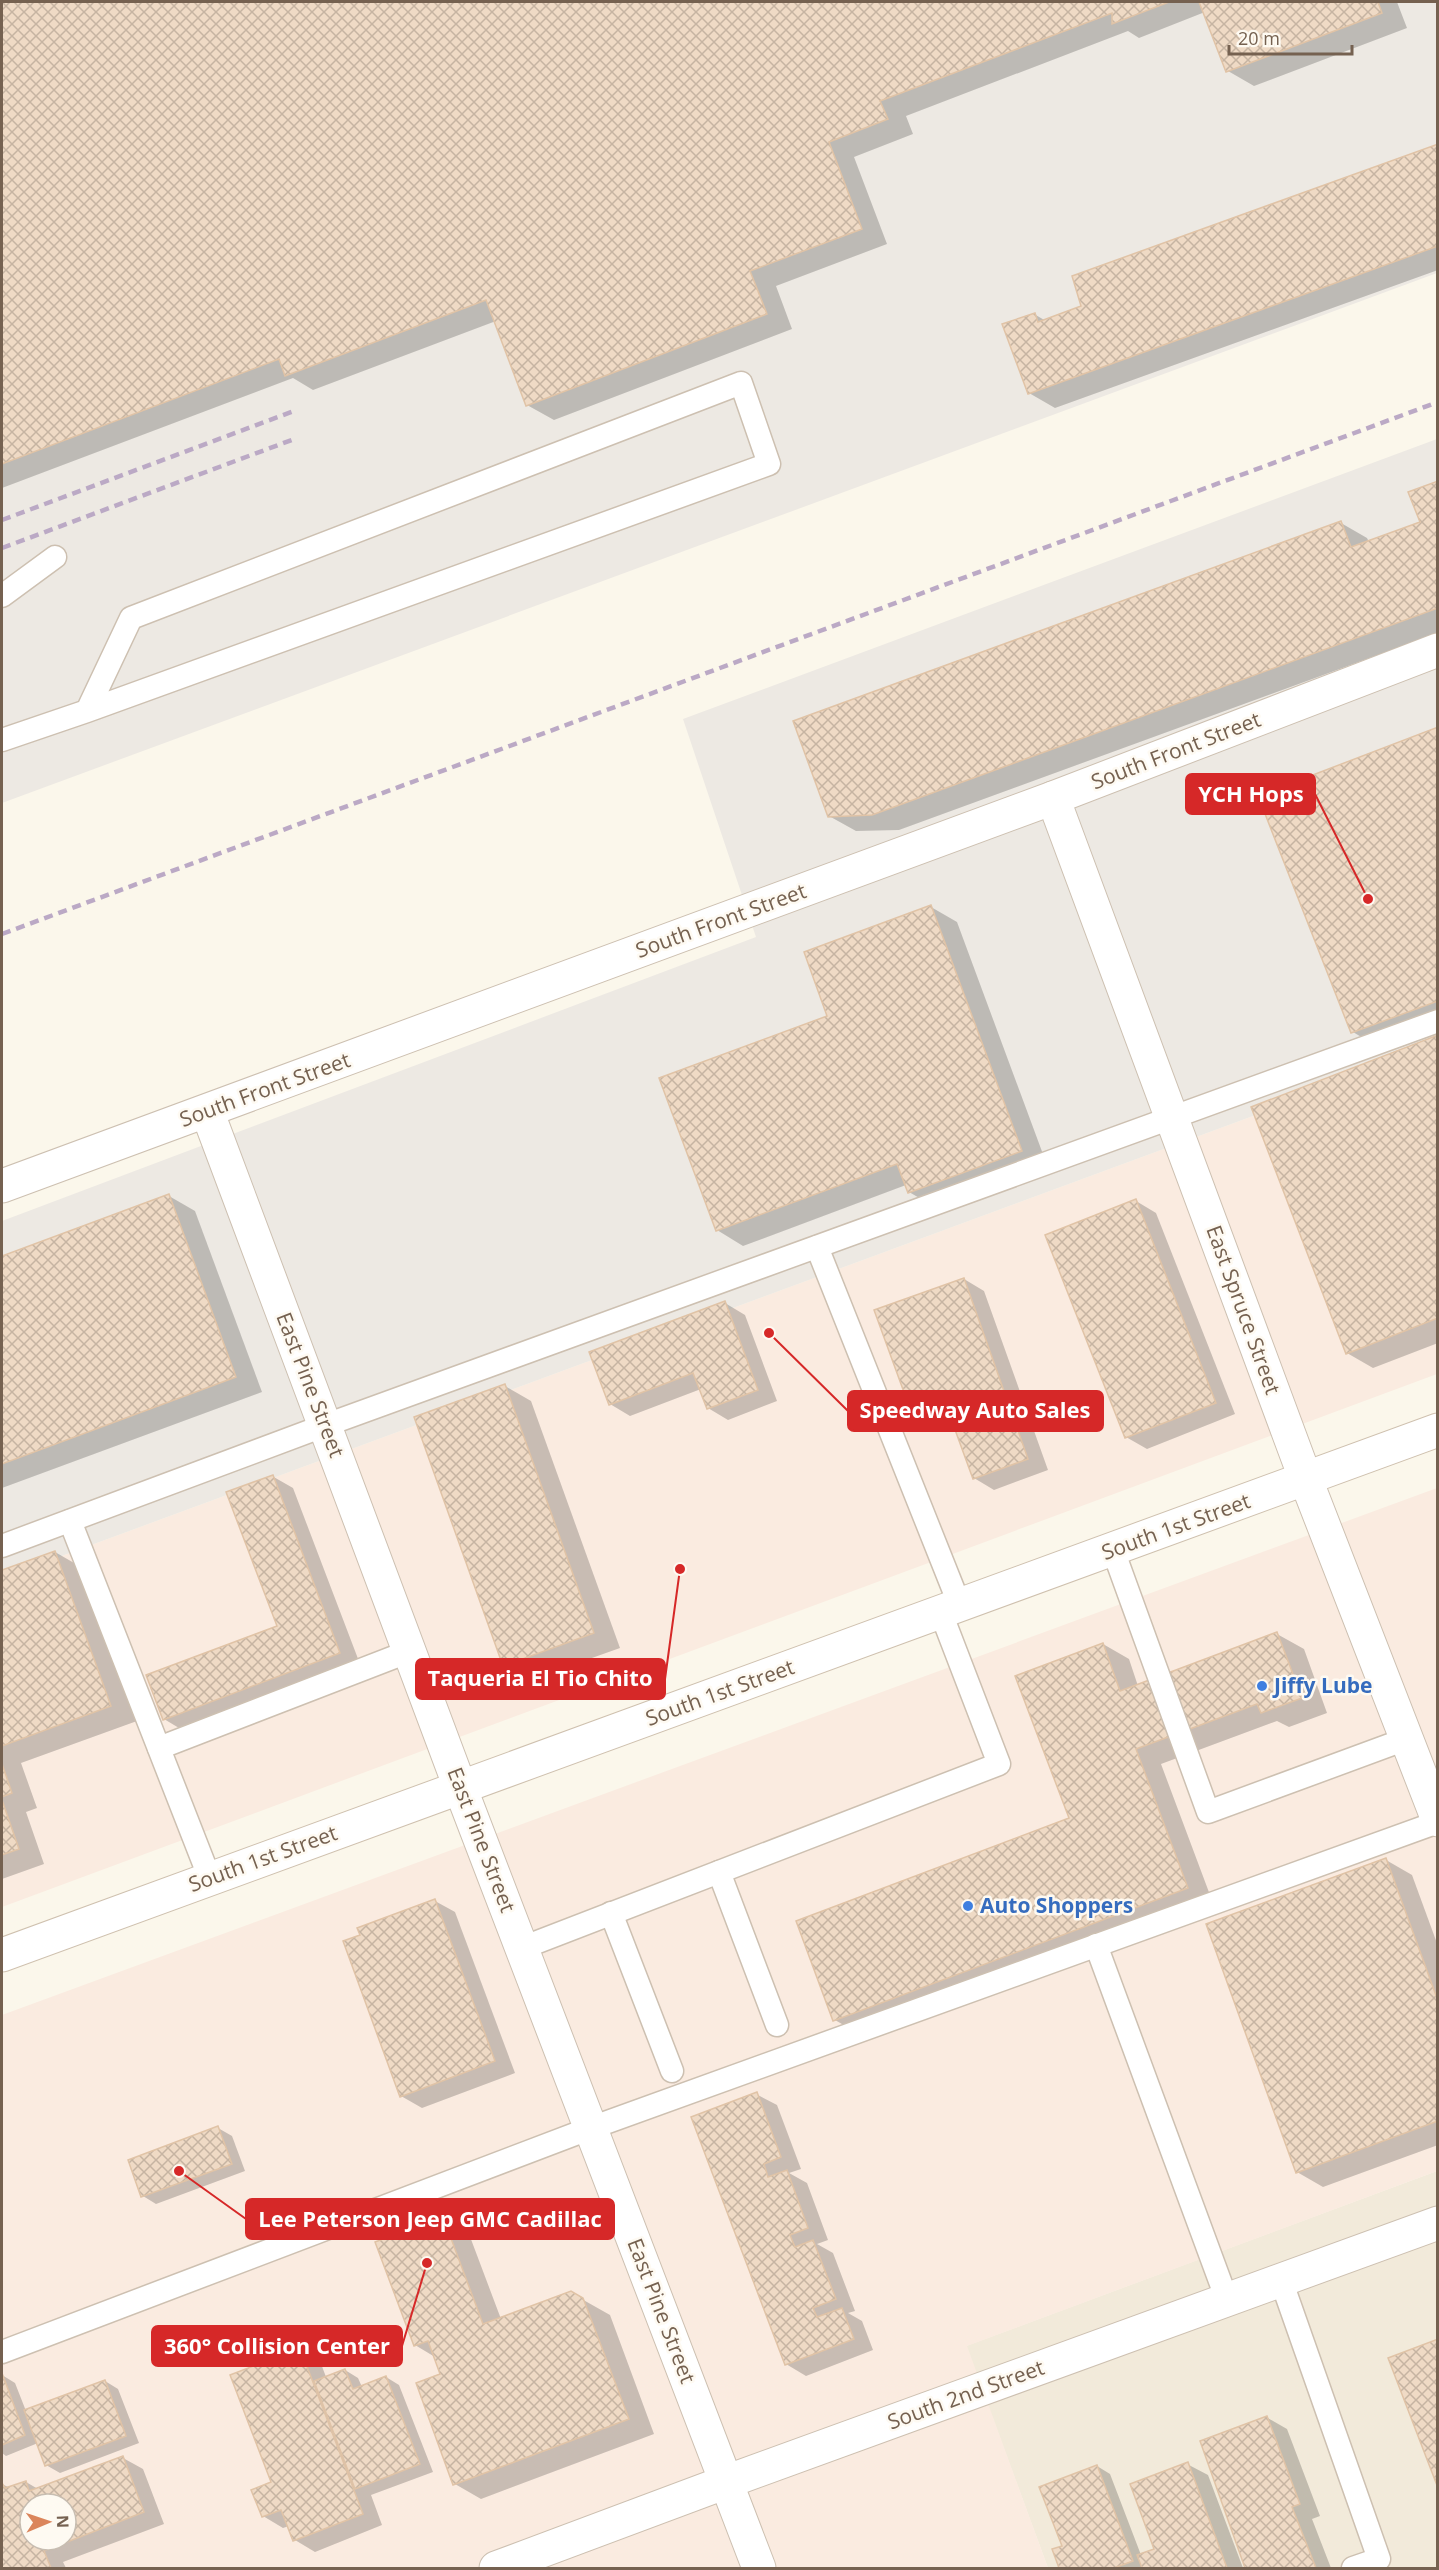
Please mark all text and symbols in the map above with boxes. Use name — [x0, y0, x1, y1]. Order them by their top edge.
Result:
scale bar — [1229, 18, 1352, 56]
text: 20 m — [1238, 26, 1280, 50]
street label: South Front Street — [1087, 705, 1264, 795]
callout: YCH Hops — [1186, 774, 1315, 814]
text: YCH Hops — [1198, 778, 1304, 808]
street label: South Front Street — [632, 876, 810, 964]
street label: South Front Street — [176, 1045, 354, 1133]
street label: East Spruce Street — [1200, 1221, 1288, 1398]
street label: East Pine Street — [270, 1308, 351, 1461]
callout: Speedway Auto Sales — [848, 1391, 1103, 1431]
text: Speedway Auto Sales — [860, 1394, 1091, 1424]
street label: South 1st Street — [1097, 1486, 1254, 1566]
street label: South 1st Street — [641, 1652, 798, 1732]
callout: Taqueria El Tio Chito — [416, 1659, 665, 1699]
text: Taqueria El Tio Chito — [427, 1662, 653, 1692]
place label: Jiffy Lube — [1272, 1671, 1372, 1699]
marker: Jiffy Lube — [1255, 1679, 1269, 1693]
street label: East Pine Street — [441, 1763, 522, 1916]
street label: South 1st Street — [184, 1818, 341, 1898]
place label: Auto Shoppers — [980, 1891, 1133, 1919]
marker: Auto Shoppers — [961, 1899, 975, 1913]
callout: Lee Peterson Jeep GMC Cadillac — [246, 2199, 614, 2239]
text: Lee Peterson Jeep GMC Cadillac — [258, 2203, 602, 2233]
street label: East Pine Street — [621, 2234, 702, 2387]
callout: 360° Collision Center — [152, 2326, 402, 2366]
text: 360° Collision Center — [164, 2330, 390, 2360]
street label: South 2nd Street — [883, 2353, 1048, 2435]
north arrow — [18, 2492, 78, 2552]
text: N — [52, 2515, 74, 2528]

